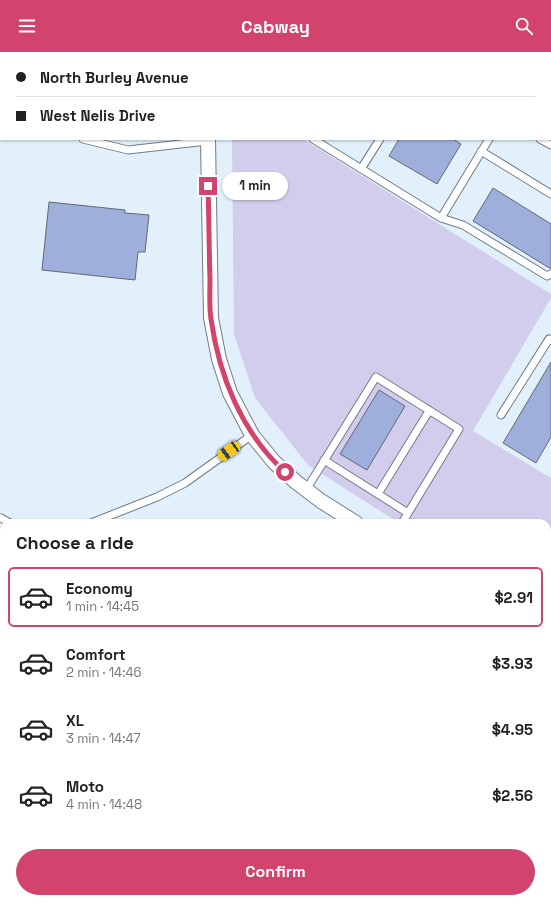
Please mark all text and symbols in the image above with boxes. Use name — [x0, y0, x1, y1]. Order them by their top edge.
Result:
icon: menu — [16, 15, 38, 37]
text: Cabway — [241, 15, 310, 38]
icon: search — [513, 15, 535, 37]
text: North Burley Avenue — [40, 68, 189, 87]
text: West Nelis Drive — [40, 106, 155, 125]
callout: 1 min — [222, 172, 288, 200]
route end — [199, 177, 217, 195]
text: 1 min — [239, 177, 271, 194]
car — [216, 439, 242, 463]
route start — [276, 463, 294, 481]
text: Choose a ride — [16, 531, 134, 554]
icon: car — [18, 579, 54, 615]
text: Economy — [66, 579, 133, 598]
text: $2.91 — [495, 588, 533, 607]
text: 1 min · 14:45 — [66, 598, 139, 615]
icon: car — [18, 645, 54, 681]
text: Comfort — [66, 645, 126, 664]
text: $3.93 — [492, 654, 533, 673]
text: 2 min · 14:46 — [66, 664, 142, 681]
icon: car — [18, 711, 54, 747]
text: XL — [66, 711, 84, 730]
text: $4.95 — [492, 720, 533, 739]
text: 3 min · 14:47 — [66, 730, 141, 747]
icon: car — [18, 777, 54, 813]
text: Moto — [66, 777, 104, 796]
text: $2.56 — [492, 786, 533, 805]
text: 4 min · 14:48 — [66, 796, 142, 813]
button: Confirm — [16, 849, 535, 895]

